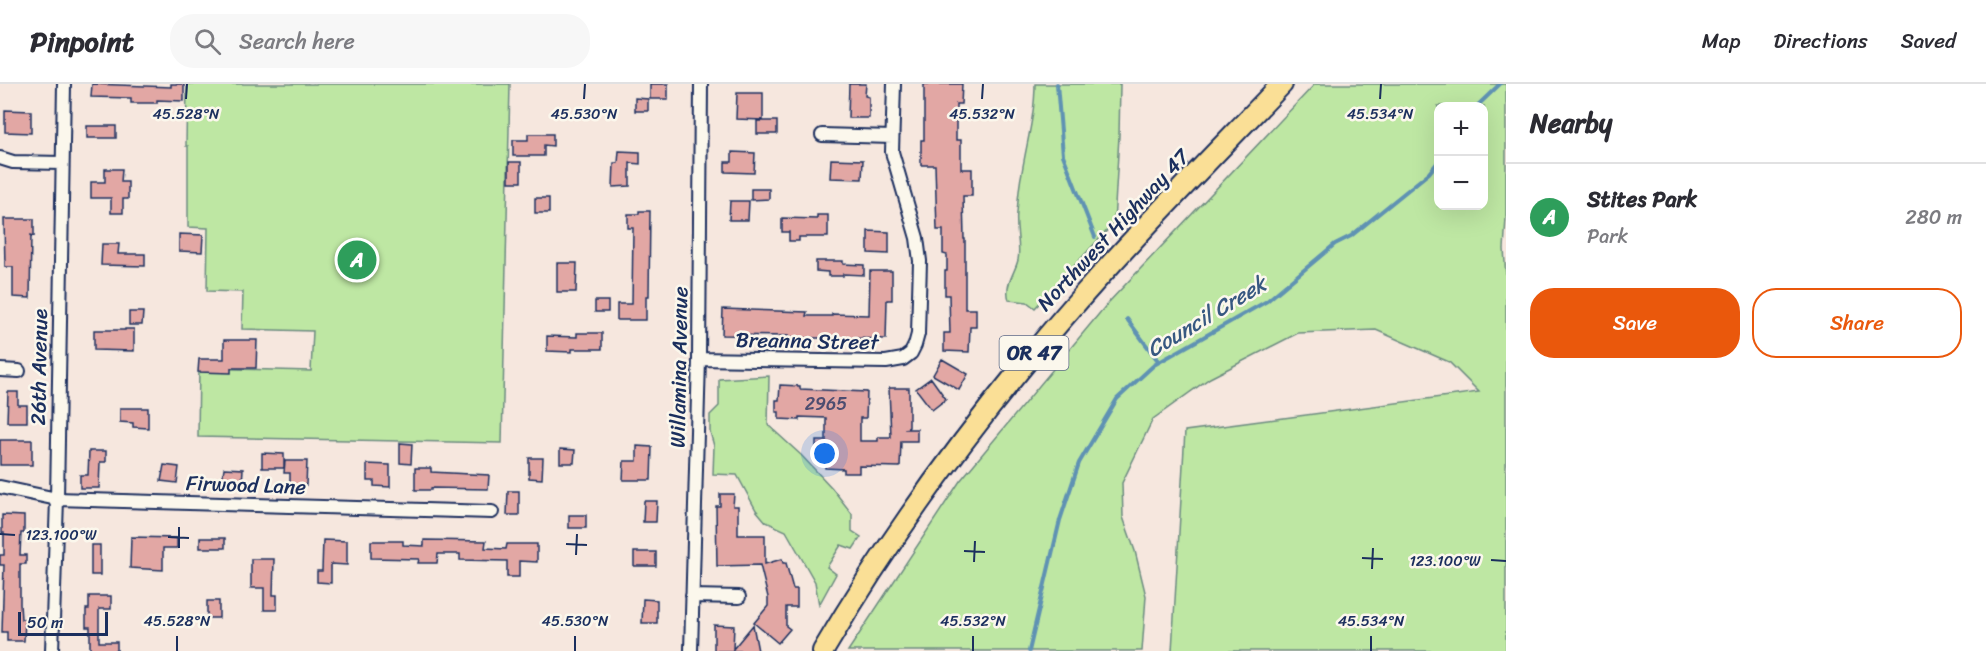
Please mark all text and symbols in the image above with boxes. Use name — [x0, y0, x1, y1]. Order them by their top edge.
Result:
search box — [170, 14, 590, 68]
text: Pinpoint — [30, 17, 134, 66]
text: Search here — [239, 22, 355, 61]
text: Map — [1702, 22, 1740, 60]
text: Directions — [1773, 22, 1868, 60]
text: Saved — [1901, 22, 1956, 60]
icon: search — [191, 25, 224, 58]
text: Nearby — [1530, 100, 1612, 146]
text: 45.528°N — [153, 101, 220, 127]
text: 45.530°N — [551, 101, 618, 127]
text: 45.532°N — [949, 101, 1016, 127]
text: 45.534°N — [1347, 101, 1414, 127]
map controls — [1434, 102, 1488, 210]
button: + — [1434, 102, 1488, 156]
street label: Northwest Highway 47 — [1027, 138, 1200, 320]
button: − — [1434, 156, 1488, 210]
text: Stites Park — [1587, 180, 1697, 219]
text: A — [1543, 200, 1556, 235]
text: 280 m — [1905, 200, 1962, 235]
text: Park — [1587, 219, 1628, 254]
pin: A — [338, 238, 376, 282]
water label: Council Creek — [1139, 263, 1277, 368]
street label: Willamina Avenue — [659, 286, 699, 448]
button: Save — [1530, 288, 1740, 358]
button: Share — [1752, 288, 1962, 358]
street label: 26th Avenue — [19, 308, 59, 426]
street label: Breanna Street — [735, 321, 880, 361]
road number: OR 47 — [1000, 336, 1068, 370]
house number: 2965 — [805, 388, 847, 420]
your location — [810, 439, 839, 468]
street label: Firwood Lane — [185, 464, 307, 506]
text: 123.100°W — [25, 522, 97, 548]
text: 123.100°W — [1409, 548, 1481, 574]
text: 50 m — [27, 608, 63, 637]
text: 45.528°N — [144, 608, 211, 634]
text: 45.530°N — [542, 608, 609, 634]
text: 45.532°N — [940, 608, 1007, 634]
text: 45.534°N — [1338, 608, 1405, 634]
scale bar — [18, 609, 108, 636]

